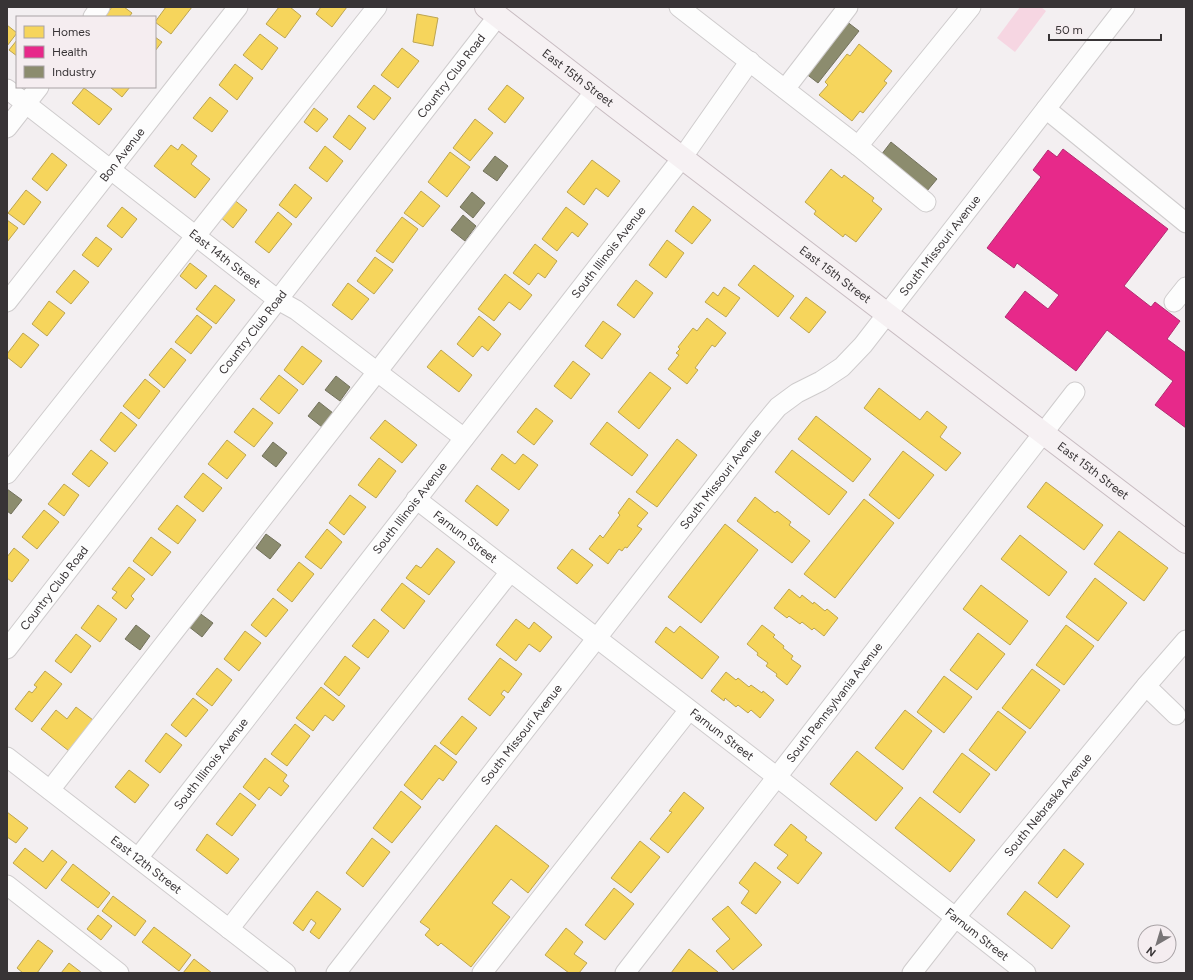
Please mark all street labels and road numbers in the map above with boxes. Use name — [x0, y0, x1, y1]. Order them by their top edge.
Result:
street label: Country Club Road — [414, 31, 488, 121]
street label: East 15th Street — [539, 46, 617, 110]
street label: Bon Avenue — [97, 125, 148, 185]
street label: South Missouri Avenue — [897, 192, 984, 299]
street label: South Illinois Avenue — [569, 203, 649, 301]
street label: East 14th Street — [186, 226, 264, 291]
street label: East 15th Street — [797, 243, 874, 306]
street label: Country Club Road — [216, 287, 290, 377]
street label: South Missouri Avenue — [677, 426, 764, 532]
street label: East 15th Street — [1055, 439, 1132, 503]
street label: South Illinois Avenue — [370, 459, 450, 557]
street label: Farnum Street — [430, 508, 500, 566]
street label: Country Club Road — [17, 543, 91, 633]
street label: South Pennsylvania Avenue — [784, 639, 886, 765]
street label: South Missouri Avenue — [478, 681, 565, 788]
street label: Farnum Street — [687, 706, 757, 764]
street label: South Illinois Avenue — [171, 715, 251, 813]
street label: South Nebraska Avenue — [1001, 750, 1095, 860]
street label: East 12th Street — [108, 833, 185, 897]
street label: Farnum Street — [942, 905, 1012, 964]

